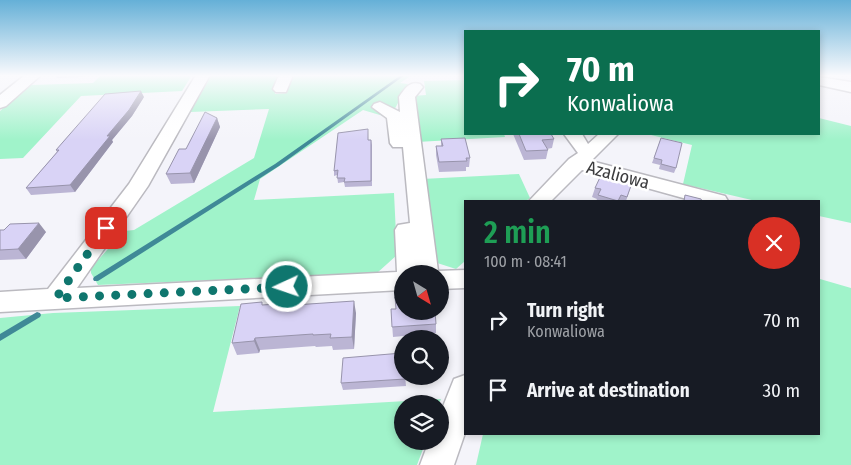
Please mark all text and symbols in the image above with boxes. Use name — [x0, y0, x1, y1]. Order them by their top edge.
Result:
text: 70 m — [567, 48, 635, 90]
icon: right — [484, 50, 549, 115]
text: Konwaliowa — [567, 90, 674, 117]
street label: Azaliowa — [584, 156, 652, 194]
pin — [85, 207, 127, 249]
icon: arrive — [92, 214, 120, 242]
text: 2 min — [484, 215, 551, 251]
button: close — [748, 217, 800, 269]
text: 100 m · 08:41 — [484, 252, 567, 271]
position arrow — [260, 260, 312, 312]
north arrow — [394, 265, 449, 320]
map controls — [394, 265, 449, 450]
text: Turn right — [527, 299, 604, 322]
icon: right — [484, 306, 512, 334]
text: 70 m — [764, 309, 800, 332]
text: Konwaliowa — [527, 322, 605, 341]
button: search — [394, 330, 449, 385]
icon: arrive — [484, 376, 512, 404]
text: Arrive at destination — [527, 379, 690, 402]
text: 30 m — [762, 379, 800, 402]
button: layers — [394, 395, 449, 450]

